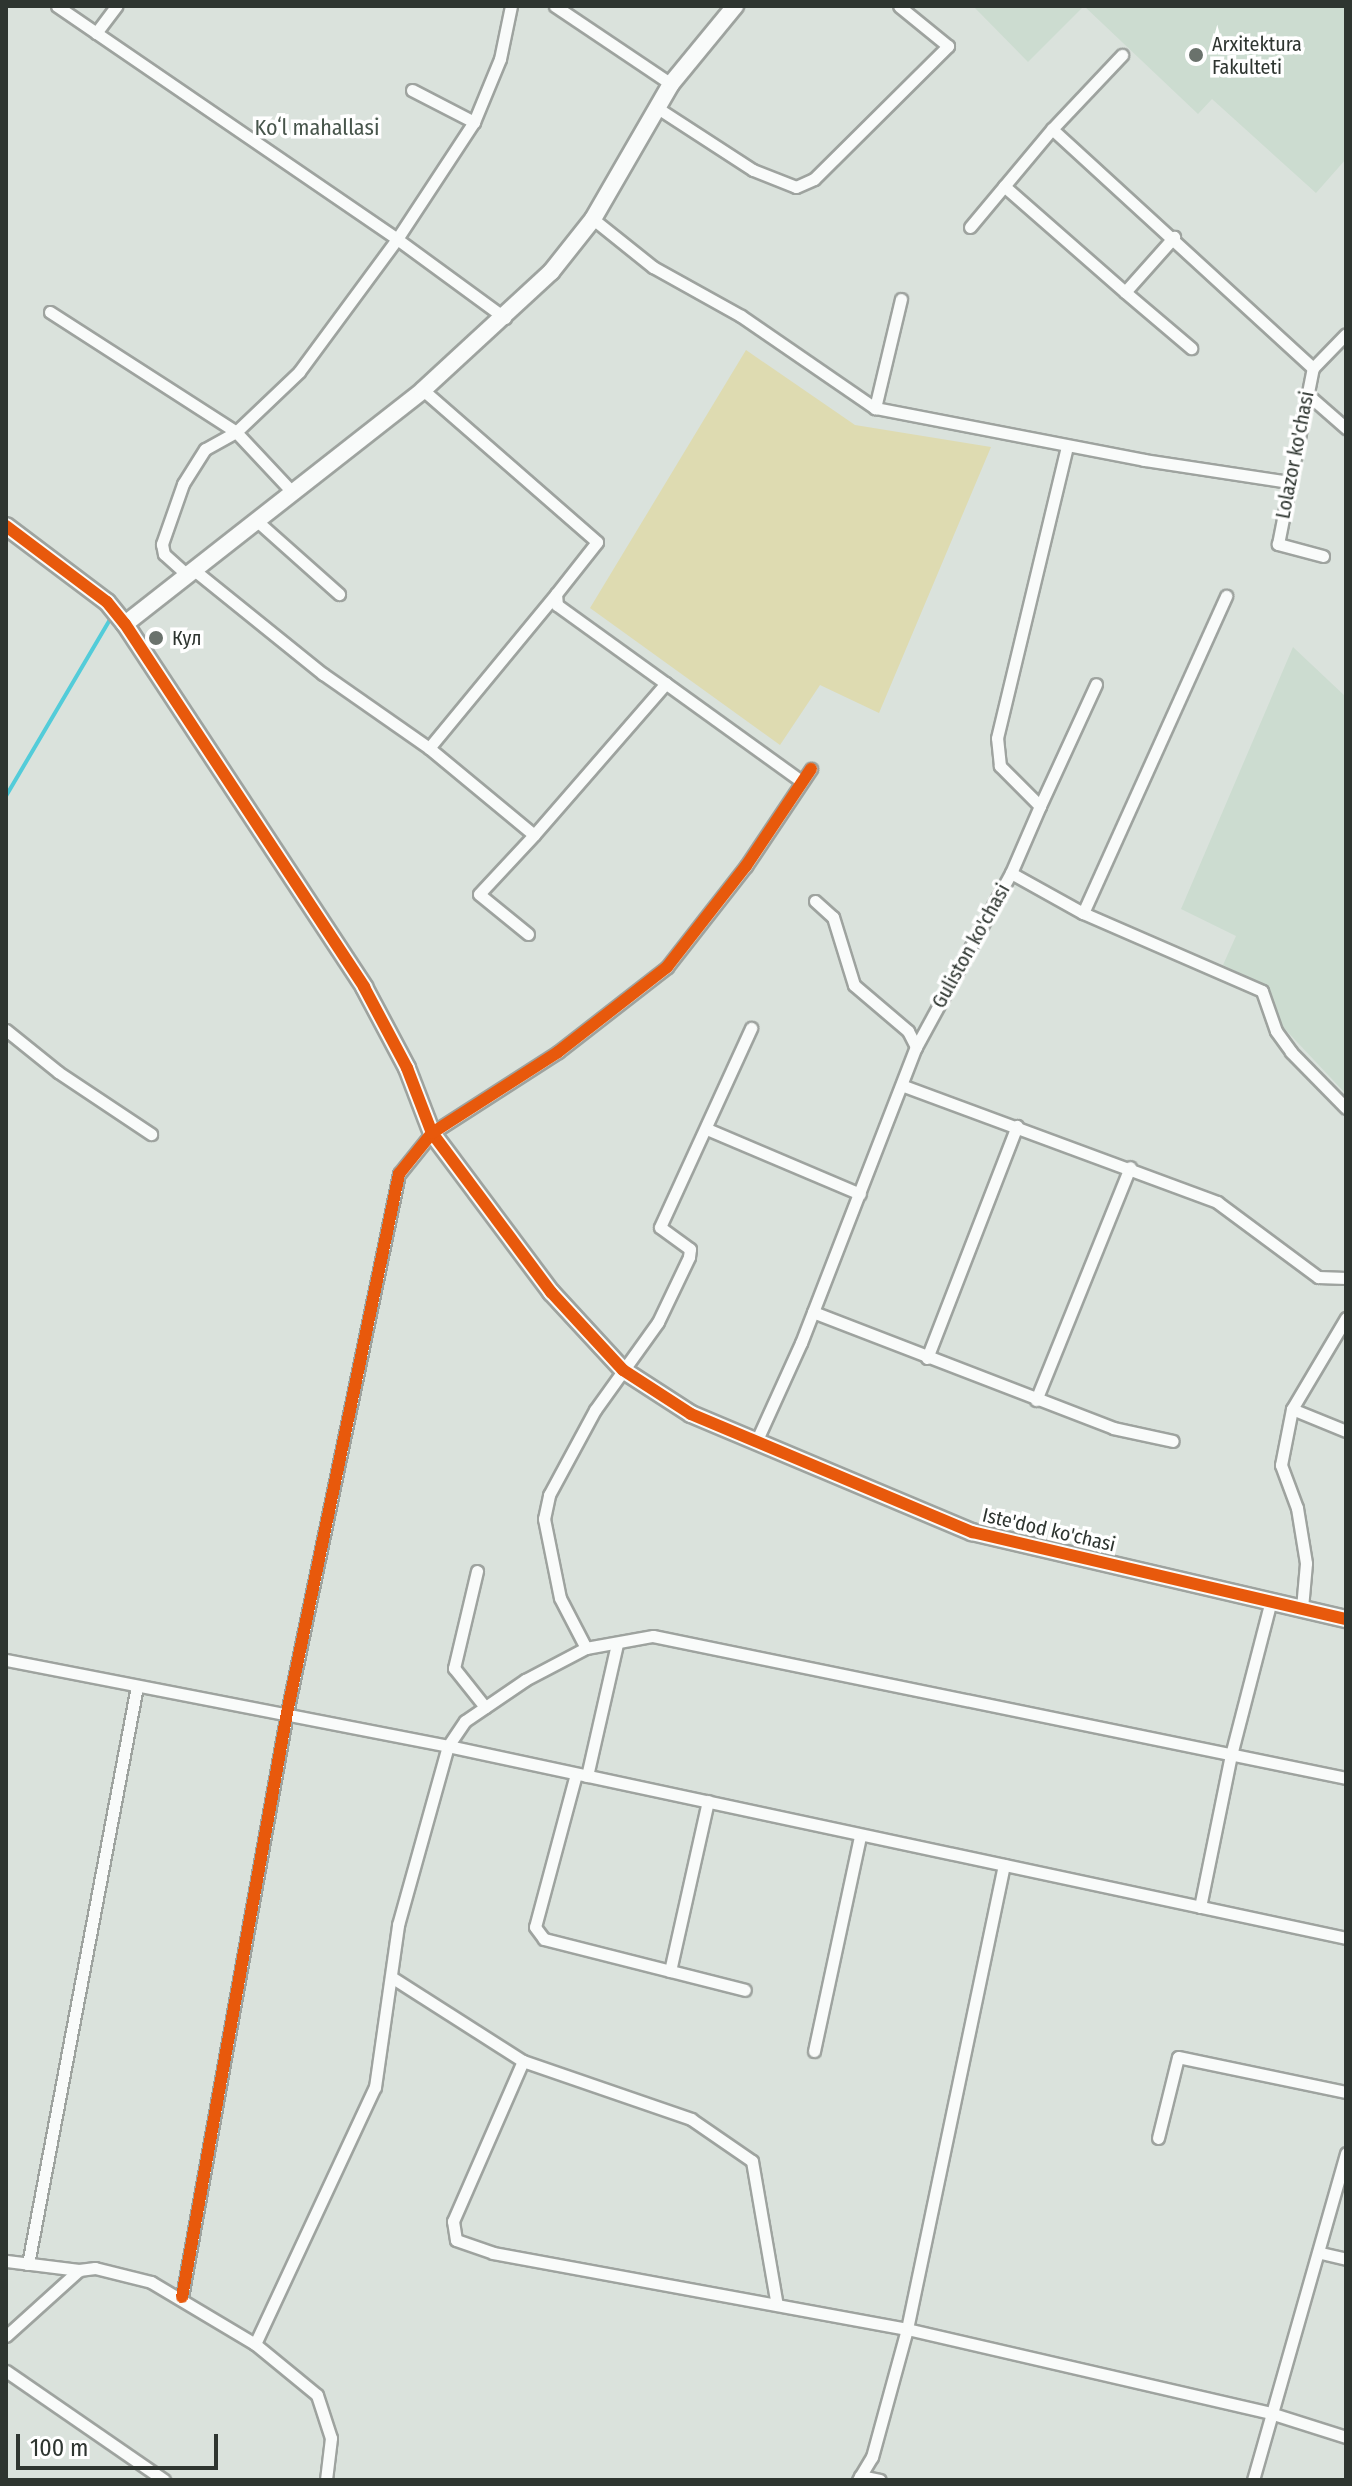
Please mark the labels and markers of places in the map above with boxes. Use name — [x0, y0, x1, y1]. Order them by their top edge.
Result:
place label: Arxitektura Fakulteti — [1212, 32, 1302, 79]
marker: Arxitektura Fakulteti — [1187, 46, 1205, 64]
place label: Кул — [172, 626, 201, 650]
marker: Кул — [147, 629, 165, 647]

